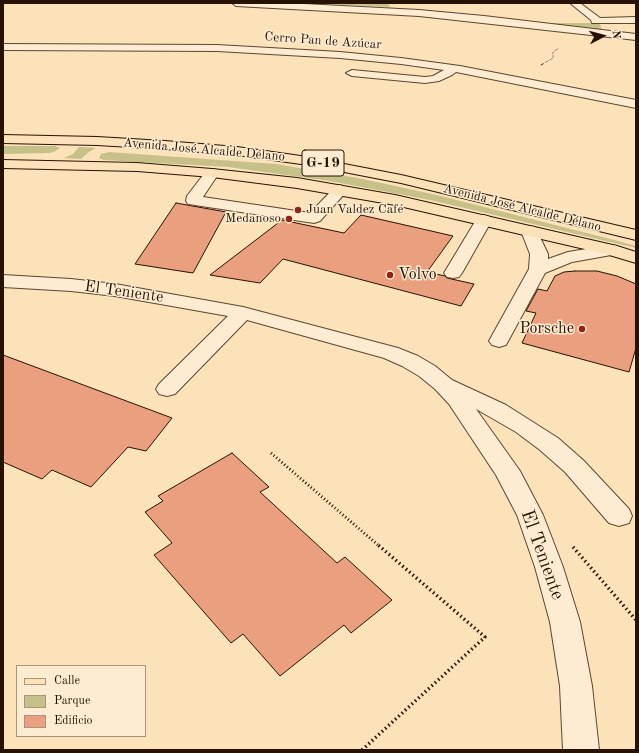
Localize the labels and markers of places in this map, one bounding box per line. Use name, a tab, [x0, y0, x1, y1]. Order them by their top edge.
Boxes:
place label: Juan Valdez Café	[306, 202, 403, 218]
marker: Juan Valdez Café	[293, 205, 303, 215]
place label: Medanoso	[225, 211, 281, 227]
marker: Medanoso	[284, 214, 294, 224]
place label: Volvo	[398, 265, 437, 285]
marker: Volvo	[385, 270, 395, 280]
place label: Porsche	[519, 319, 574, 339]
marker: Porsche	[577, 324, 587, 334]

